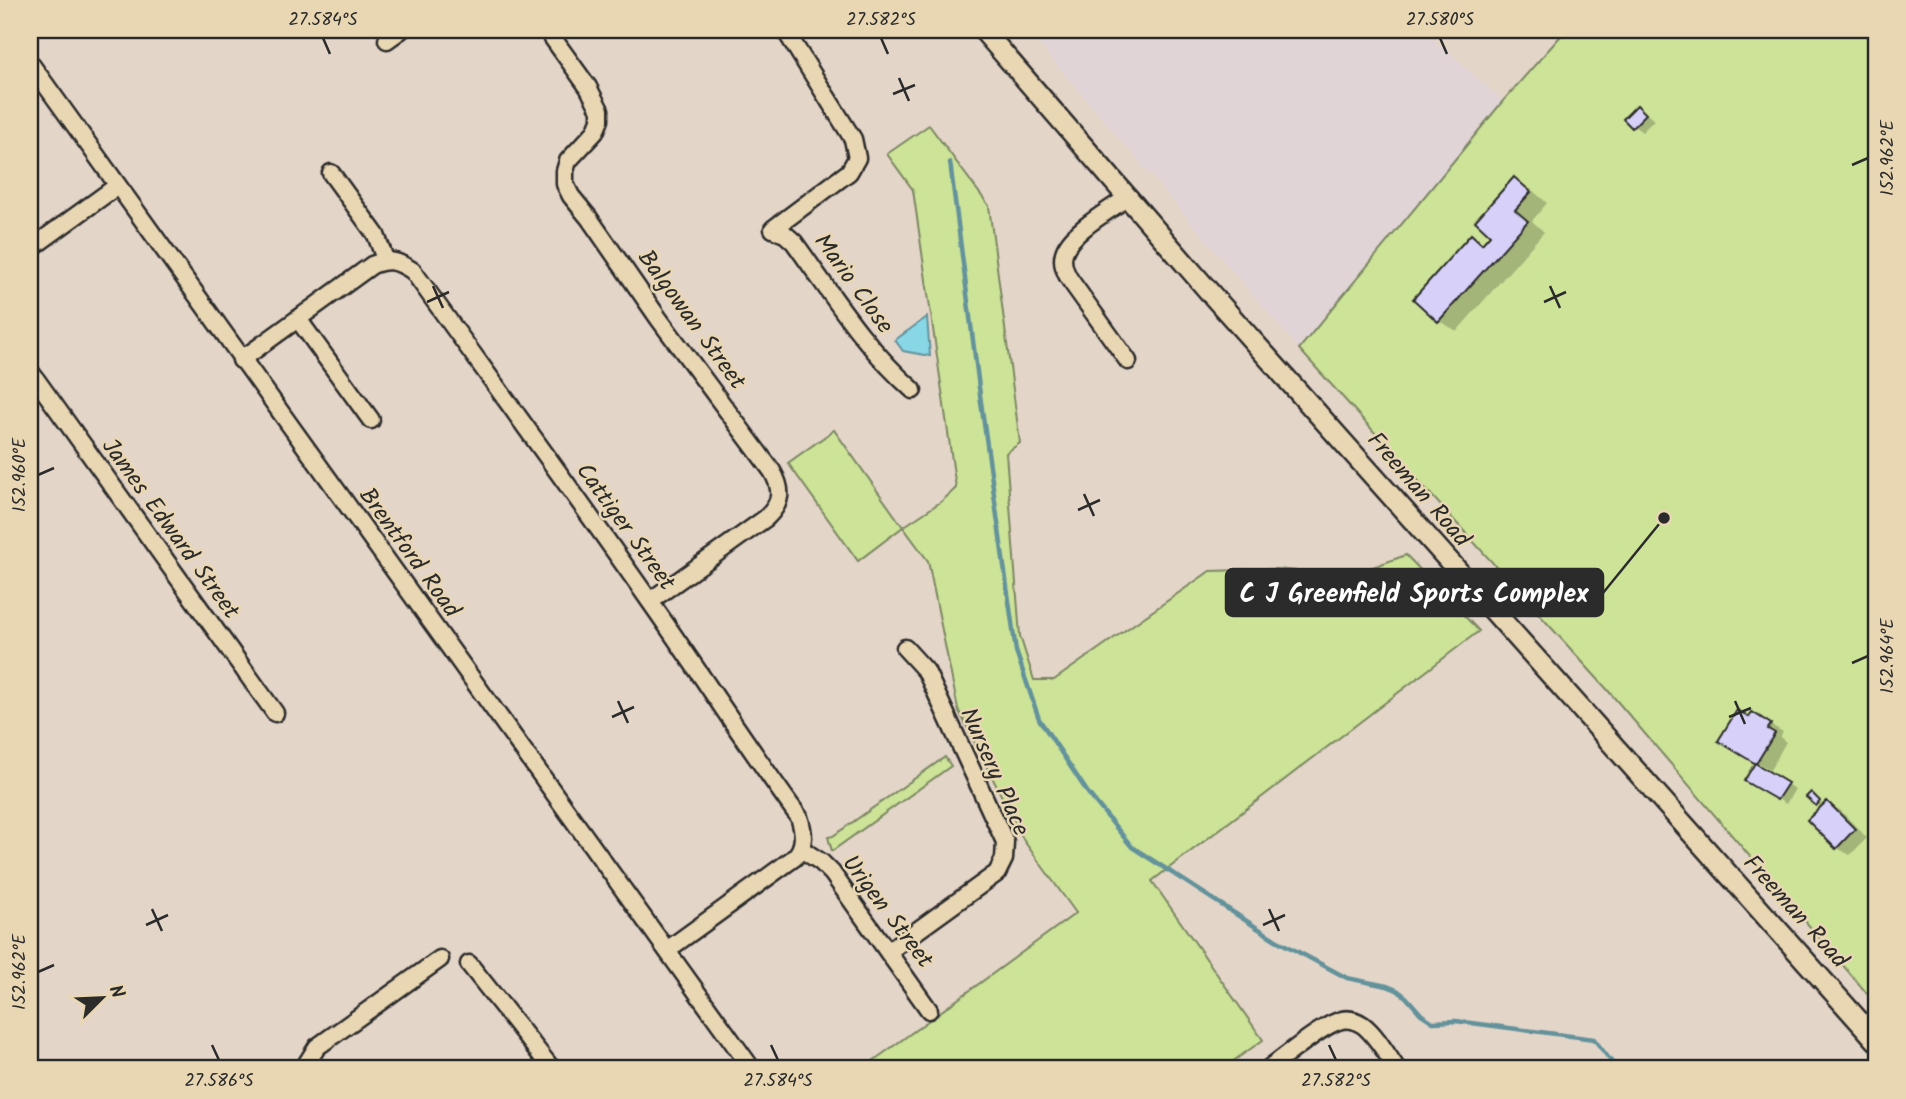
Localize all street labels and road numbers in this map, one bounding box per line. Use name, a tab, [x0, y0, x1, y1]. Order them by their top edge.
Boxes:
street label: Mario Close	[803, 225, 903, 343]
street label: Balgowan Street	[627, 242, 756, 399]
street label: Freeman Road	[1356, 423, 1480, 558]
street label: James Edward Street	[91, 430, 250, 628]
street label: Cattiger Street	[565, 455, 685, 600]
street label: Brentford Road	[348, 479, 471, 627]
street label: Nursery Place	[948, 701, 1040, 843]
street label: Freeman Road	[1733, 846, 1858, 979]
street label: Urigen Street	[831, 847, 943, 978]

